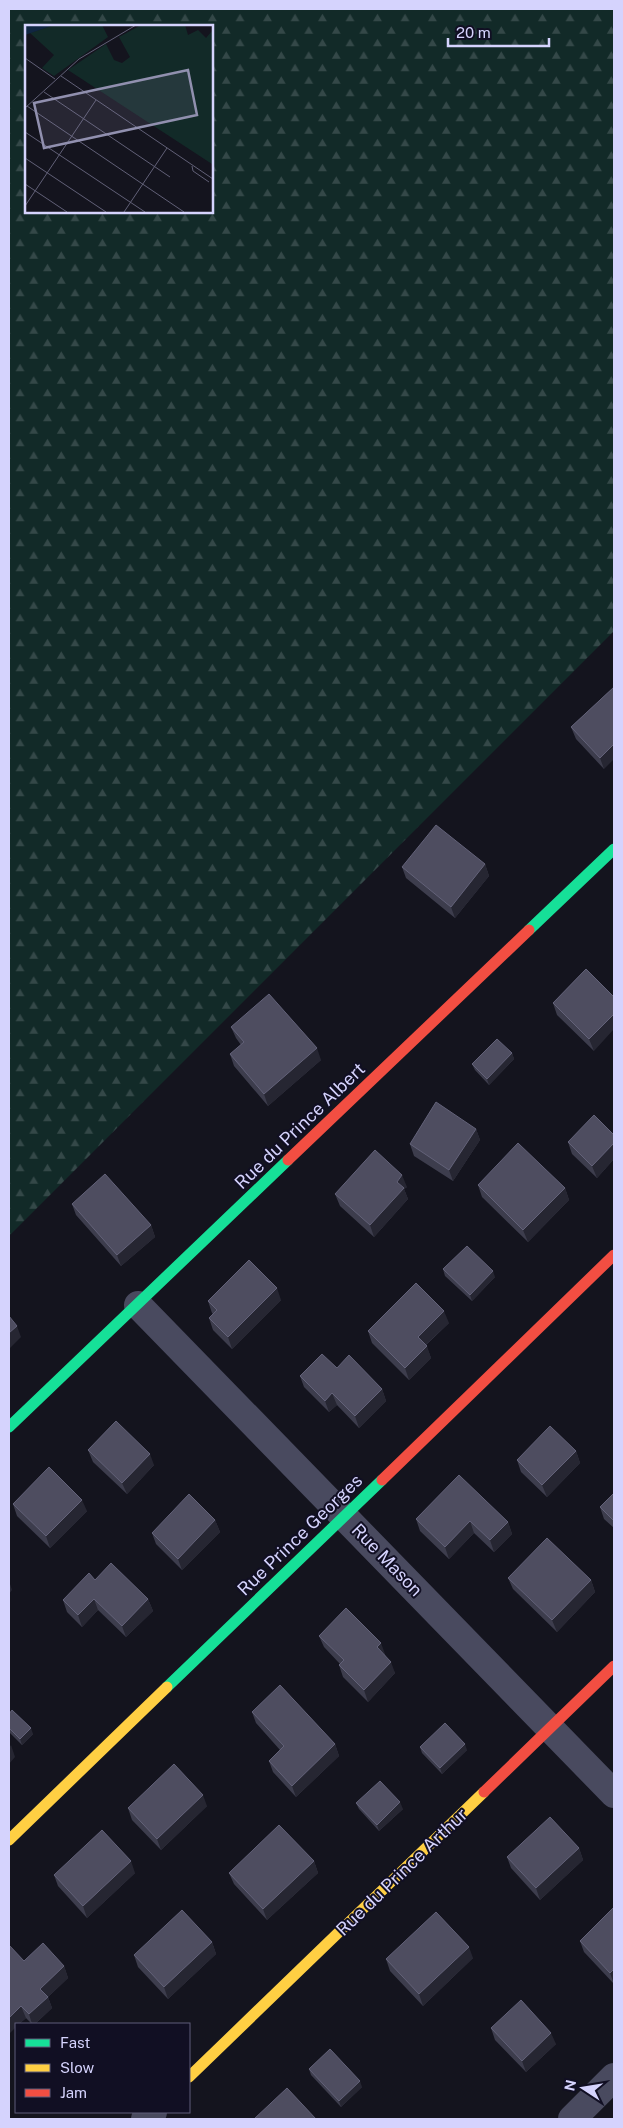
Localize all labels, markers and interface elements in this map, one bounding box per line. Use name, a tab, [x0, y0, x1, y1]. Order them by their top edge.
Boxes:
scale bar	[448, 15, 549, 47]
text: 20 m	[456, 24, 491, 41]
inset map	[25, 25, 212, 212]
street label: Rue du Prince Albert	[230, 1058, 369, 1193]
street label: Rue Prince Georges	[233, 1470, 366, 1600]
street label: Rue Mason	[348, 1519, 427, 1600]
street label: Rue du Prince Arthur	[332, 1804, 472, 1940]
legend	[15, 2023, 190, 2113]
text: Fast	[60, 2034, 90, 2051]
text: Slow	[60, 2059, 95, 2076]
north arrow	[558, 2063, 608, 2113]
text: N	[561, 2078, 579, 2092]
text: Jam	[60, 2084, 87, 2101]

